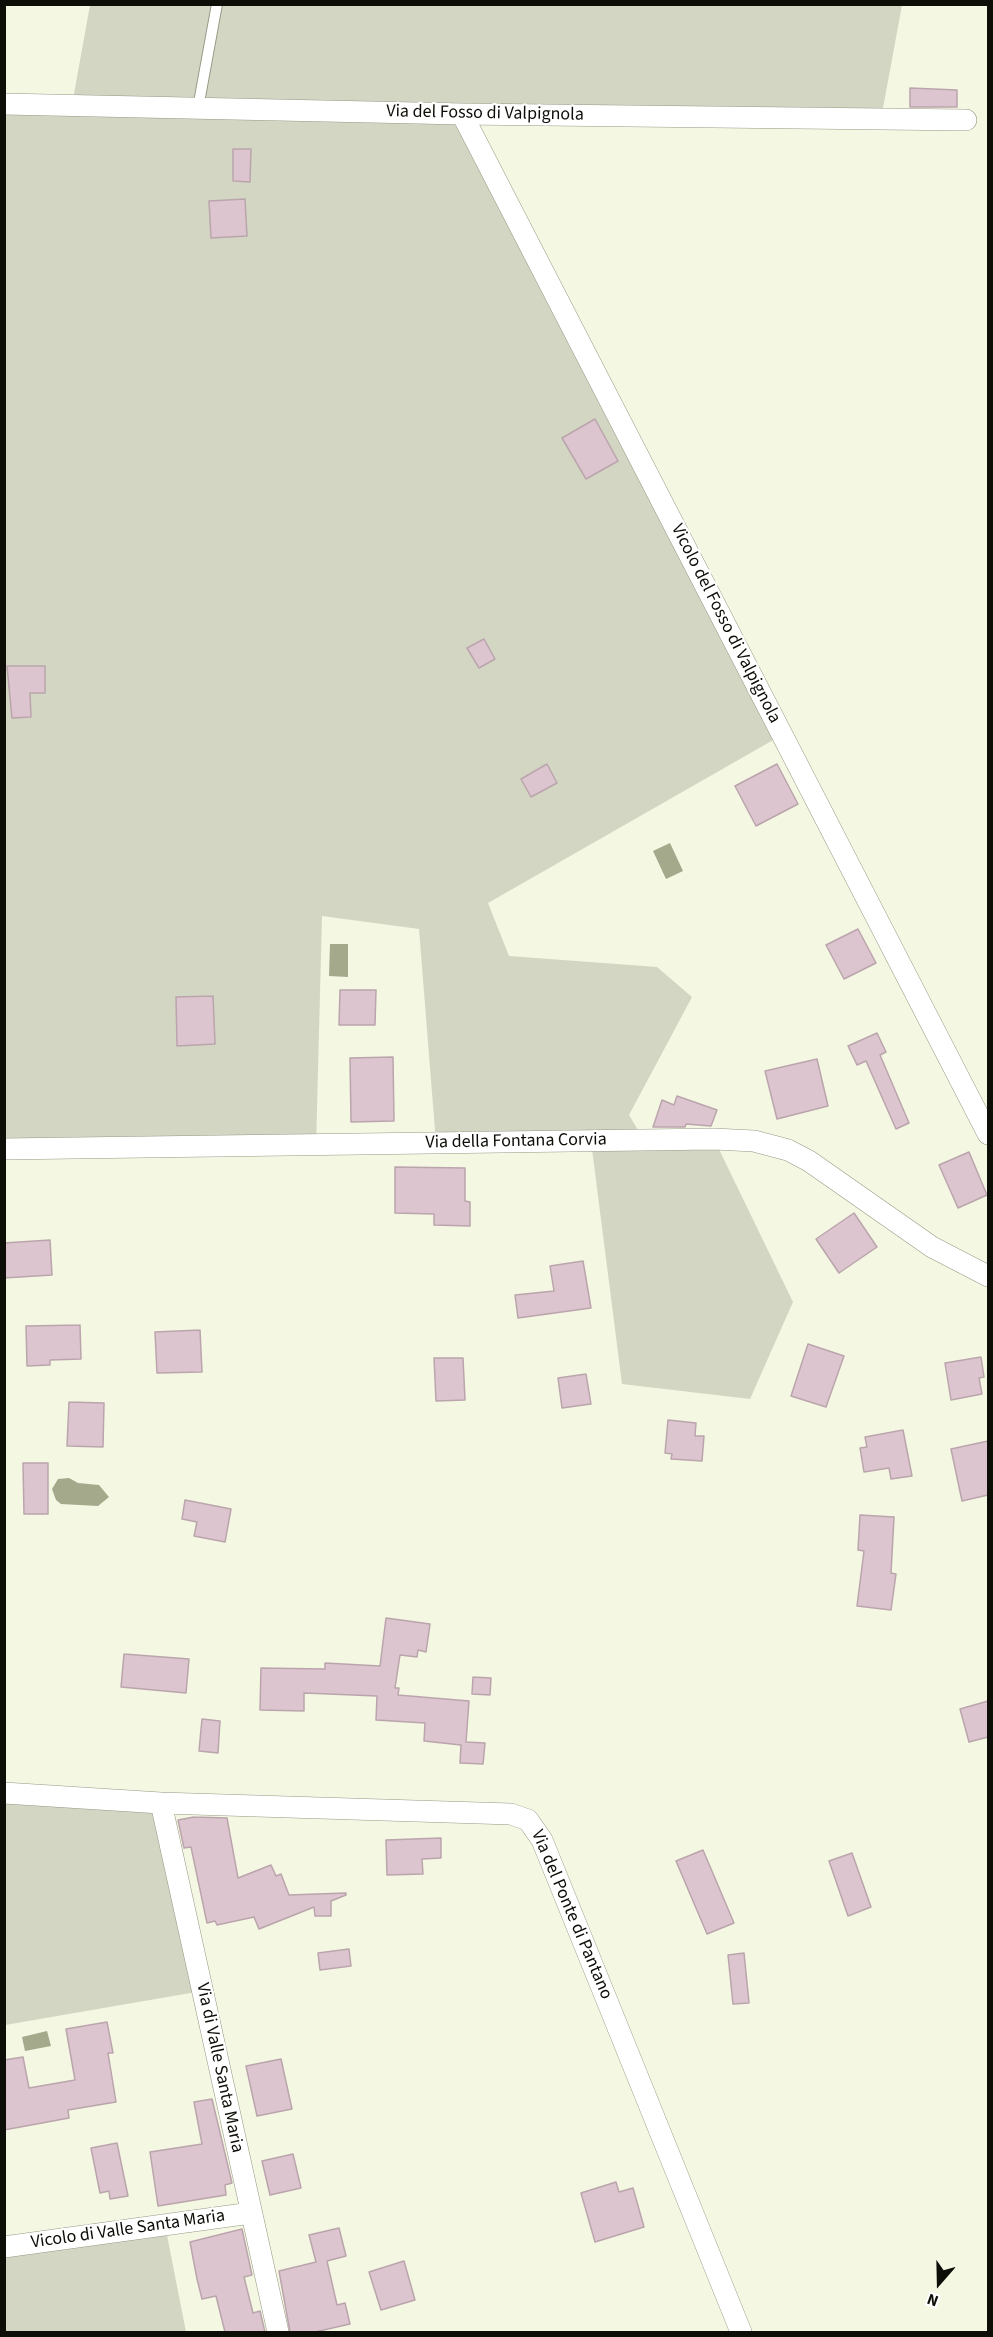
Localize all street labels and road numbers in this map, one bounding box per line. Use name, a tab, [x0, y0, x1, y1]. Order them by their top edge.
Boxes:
street label: Via del Fosso di Valpignola	[386, 101, 584, 127]
street label: Vicolo del Fosso di Valpignola	[665, 521, 785, 727]
street label: Via della Fontana Corvia	[425, 1130, 607, 1154]
street label: Via del Ponte di Pantano	[526, 1827, 616, 2003]
street label: Via di Valle Santa Maria	[190, 1981, 248, 2155]
street label: Vicolo di Valle Santa Maria	[30, 2206, 226, 2254]

